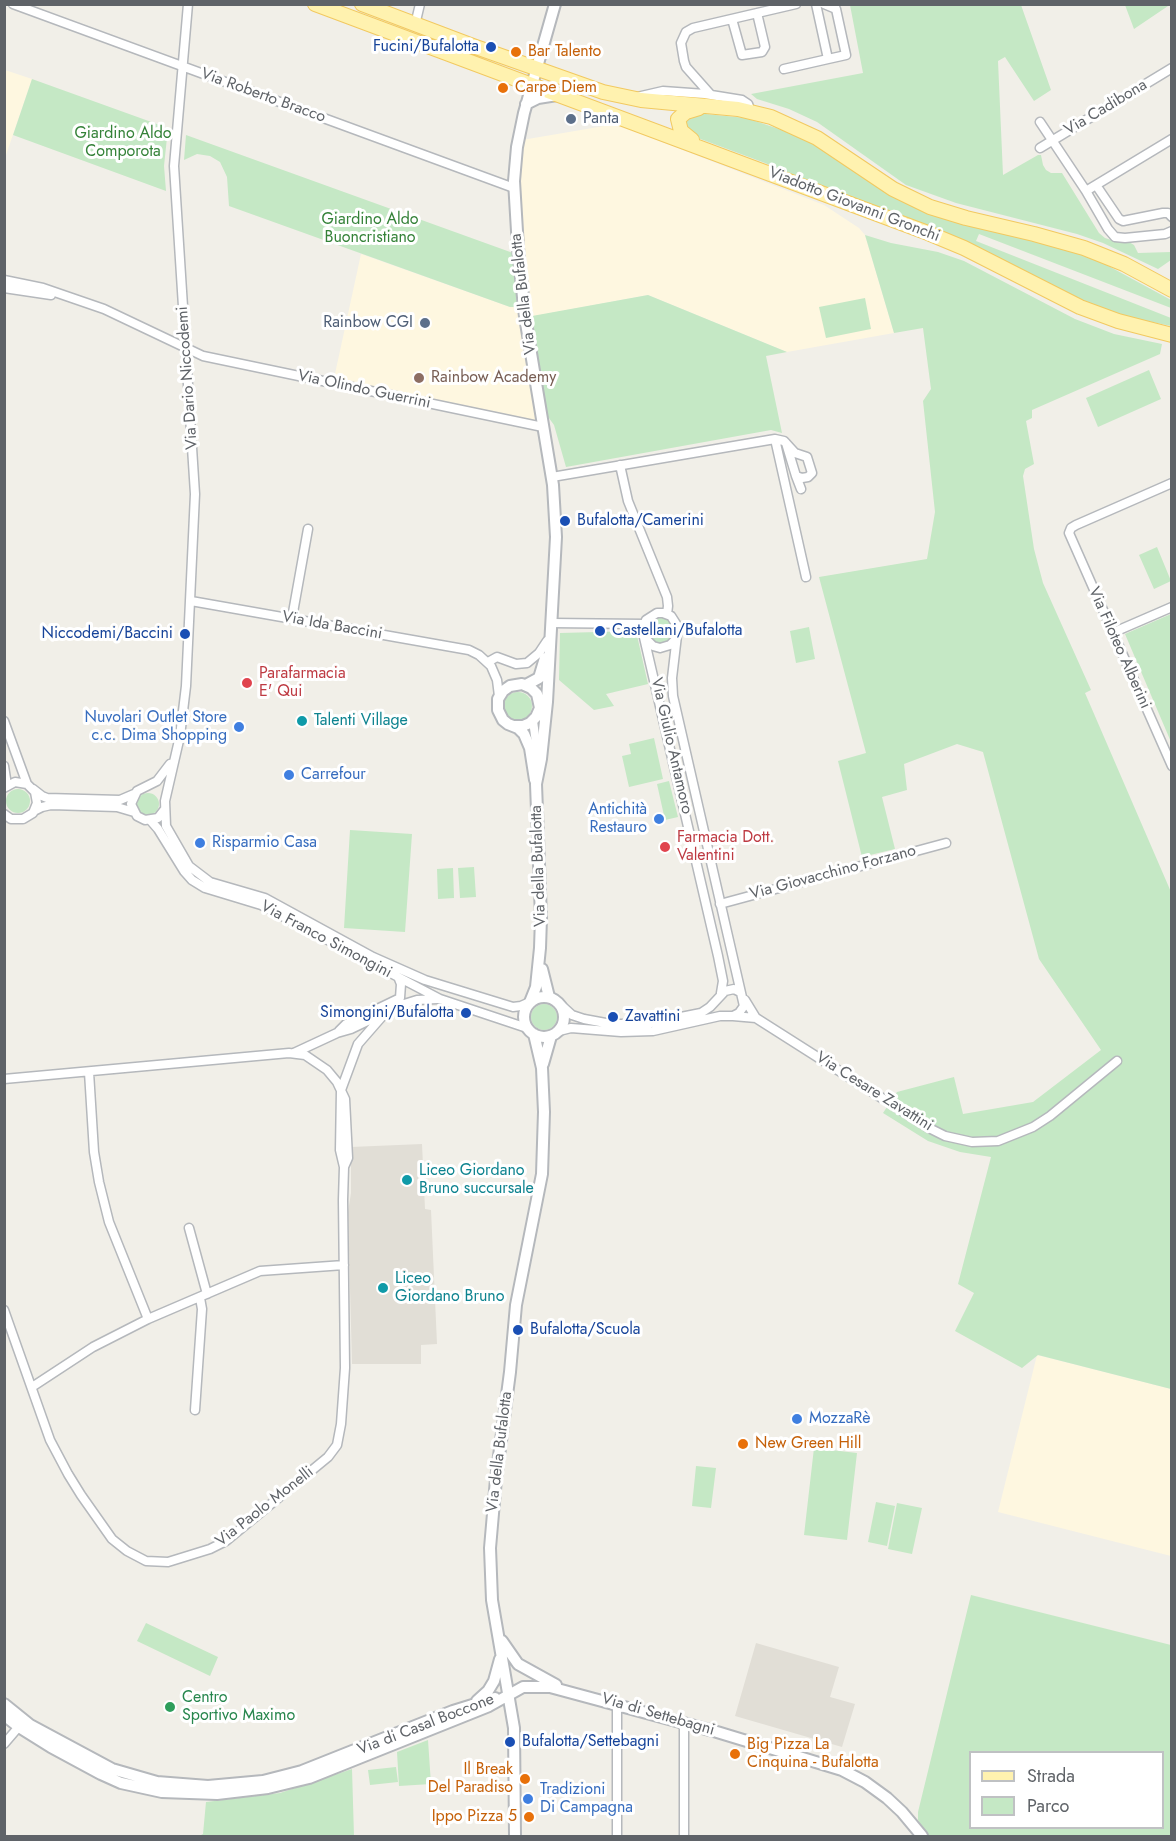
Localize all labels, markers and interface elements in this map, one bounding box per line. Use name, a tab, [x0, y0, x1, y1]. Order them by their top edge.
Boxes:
place label: Fucini/Bufalotta	[373, 37, 479, 57]
marker: Fucini/Bufalotta	[484, 40, 498, 54]
place label: Bar Talento	[528, 42, 601, 62]
marker: Bar Talento	[509, 45, 523, 59]
street label: Via Roberto Bracco	[198, 65, 328, 127]
street label: Via Cadibona	[1061, 76, 1151, 140]
place label: Carpe Diem	[515, 78, 597, 98]
marker: Carpe Diem	[496, 81, 510, 95]
place label: Panta	[583, 109, 619, 129]
marker: Panta	[564, 112, 578, 126]
park label: Giardino Aldo Comporota	[74, 124, 172, 162]
street label: Viadotto Giovanni Gronchi	[766, 163, 942, 247]
park label: Giardino Aldo Buoncristiano	[321, 210, 419, 248]
street label: Via della Bufalotta	[507, 232, 541, 356]
street label: Via Dario Niccodemi	[173, 306, 203, 450]
place label: Rainbow CGI	[323, 313, 413, 333]
marker: Rainbow CGI	[418, 316, 432, 330]
street label: Via Olindo Guerrini	[296, 367, 432, 413]
place label: Rainbow Academy	[431, 368, 556, 388]
marker: Rainbow Academy	[412, 371, 426, 385]
place label: Bufalotta/Camerini	[577, 511, 704, 531]
marker: Bufalotta/Camerini	[558, 514, 572, 528]
street label: Via Filoteo Alberini	[1084, 584, 1154, 712]
street label: Via Ida Baccini	[280, 608, 384, 644]
place label: Castellani/Bufalotta	[612, 621, 742, 641]
place label: Niccodemi/Baccini	[42, 624, 173, 644]
marker: Castellani/Bufalotta	[593, 624, 607, 638]
marker: Niccodemi/Baccini	[178, 627, 192, 641]
place label: Parafarmacia E' Qui	[259, 664, 346, 702]
marker: Parafarmacia E' Qui	[240, 676, 254, 690]
street label: Via Giulio Antamoro	[646, 676, 696, 816]
place label: Nuvolari Outlet Store c.c. Dima Shopping	[85, 708, 227, 746]
place label: Talenti Village	[314, 711, 408, 731]
marker: Talenti Village	[295, 714, 309, 728]
marker: Nuvolari Outlet Store c.c. Dima Shopping	[232, 720, 246, 734]
place label: Carrefour	[301, 765, 366, 785]
marker: Carrefour	[282, 768, 296, 782]
place label: Antichità Restauro	[588, 800, 647, 838]
street label: Via della Bufalotta	[527, 805, 551, 927]
marker: Antichità Restauro	[652, 812, 666, 826]
place label: Farmacia Dott. Valentini	[677, 828, 774, 866]
place label: Risparmio Casa	[212, 833, 317, 853]
marker: Risparmio Casa	[193, 836, 207, 850]
marker: Farmacia Dott. Valentini	[658, 840, 672, 854]
street label: Via Giovacchino Forzano	[748, 842, 918, 904]
street label: Via Franco Simongini	[257, 897, 395, 983]
place label: Simongini/Bufalotta	[320, 1003, 454, 1023]
marker: Simongini/Bufalotta	[459, 1006, 473, 1020]
place label: Zavattini	[625, 1007, 680, 1027]
marker: Zavattini	[606, 1010, 620, 1024]
street label: Via Cesare Zavattini	[812, 1048, 936, 1136]
place label: Liceo Giordano Bruno succursale	[419, 1161, 534, 1199]
marker: Liceo Giordano Bruno succursale	[400, 1173, 414, 1187]
place label: Liceo Giordano Bruno	[395, 1269, 504, 1307]
marker: Liceo Giordano Bruno	[376, 1281, 390, 1295]
place label: Bufalotta/Scuola	[530, 1320, 641, 1340]
marker: Bufalotta/Scuola	[511, 1323, 525, 1337]
street label: Via della Bufalotta	[483, 1390, 517, 1514]
place label: MozzaRè	[809, 1409, 871, 1429]
marker: MozzaRè	[790, 1412, 804, 1426]
place label: New Green Hill	[755, 1434, 861, 1454]
marker: New Green Hill	[736, 1437, 750, 1451]
street label: Via Paolo Monelli	[212, 1463, 318, 1551]
place label: Centro Sportivo Maximo	[182, 1688, 295, 1726]
street label: Via di Casal Boccone	[355, 1690, 497, 1760]
street label: Via di Settebagni	[599, 1690, 717, 1740]
marker: Centro Sportivo Maximo	[163, 1700, 177, 1714]
place label: Bufalotta/Settebagni	[522, 1732, 659, 1752]
marker: Bufalotta/Settebagni	[503, 1735, 517, 1749]
place label: Big Pizza La Cinquina - Bufalotta	[747, 1735, 879, 1773]
marker: Big Pizza La Cinquina - Bufalotta	[728, 1747, 742, 1761]
legend	[969, 1751, 1164, 1829]
place label: Il Break Del Paradiso	[428, 1760, 513, 1798]
text: Strada	[1027, 1763, 1075, 1789]
marker: Il Break Del Paradiso	[518, 1772, 532, 1786]
place label: Tradizioni Di Campagna	[540, 1780, 633, 1818]
marker: Tradizioni Di Campagna	[521, 1792, 535, 1806]
text: Parco	[1027, 1793, 1069, 1819]
place label: Ippo Pizza 5	[432, 1807, 517, 1827]
marker: Ippo Pizza 5	[522, 1810, 536, 1824]

